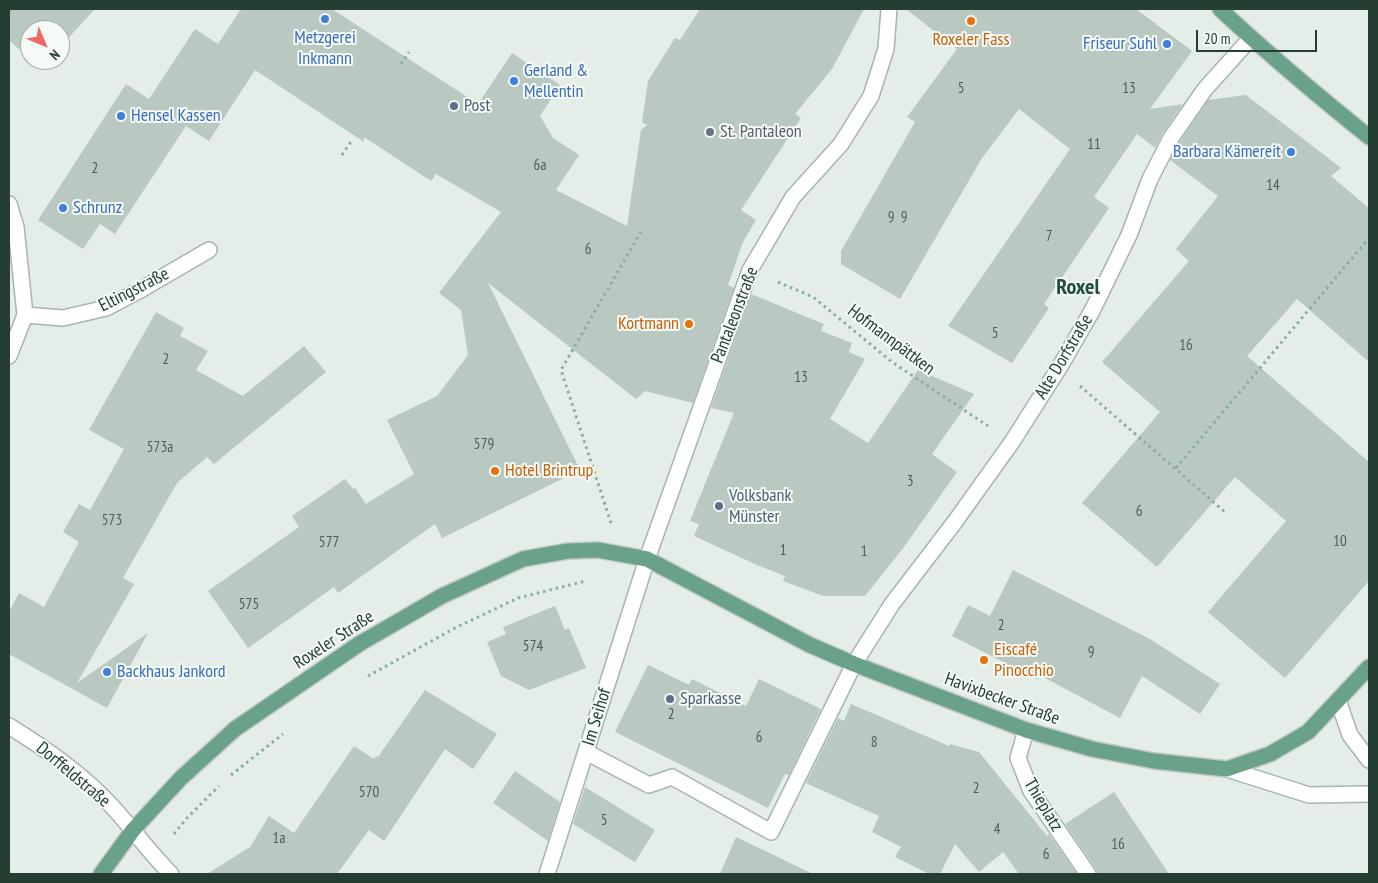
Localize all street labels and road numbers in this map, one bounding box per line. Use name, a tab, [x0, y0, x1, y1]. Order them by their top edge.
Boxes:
street label: Eltingstraße	[95, 263, 173, 317]
street label: Pantaleonstraße	[707, 264, 763, 366]
street label: Hofmannpättken	[843, 300, 939, 380]
street label: Alte Dorfstraße	[1030, 311, 1098, 403]
street label: Roxeler Straße	[290, 606, 378, 674]
street label: Havixbecker Straße	[942, 668, 1062, 730]
street label: Im Seihof	[578, 686, 616, 748]
street label: Dorffeldstraße	[32, 738, 114, 812]
street label: Thieplatz	[1019, 775, 1067, 835]

